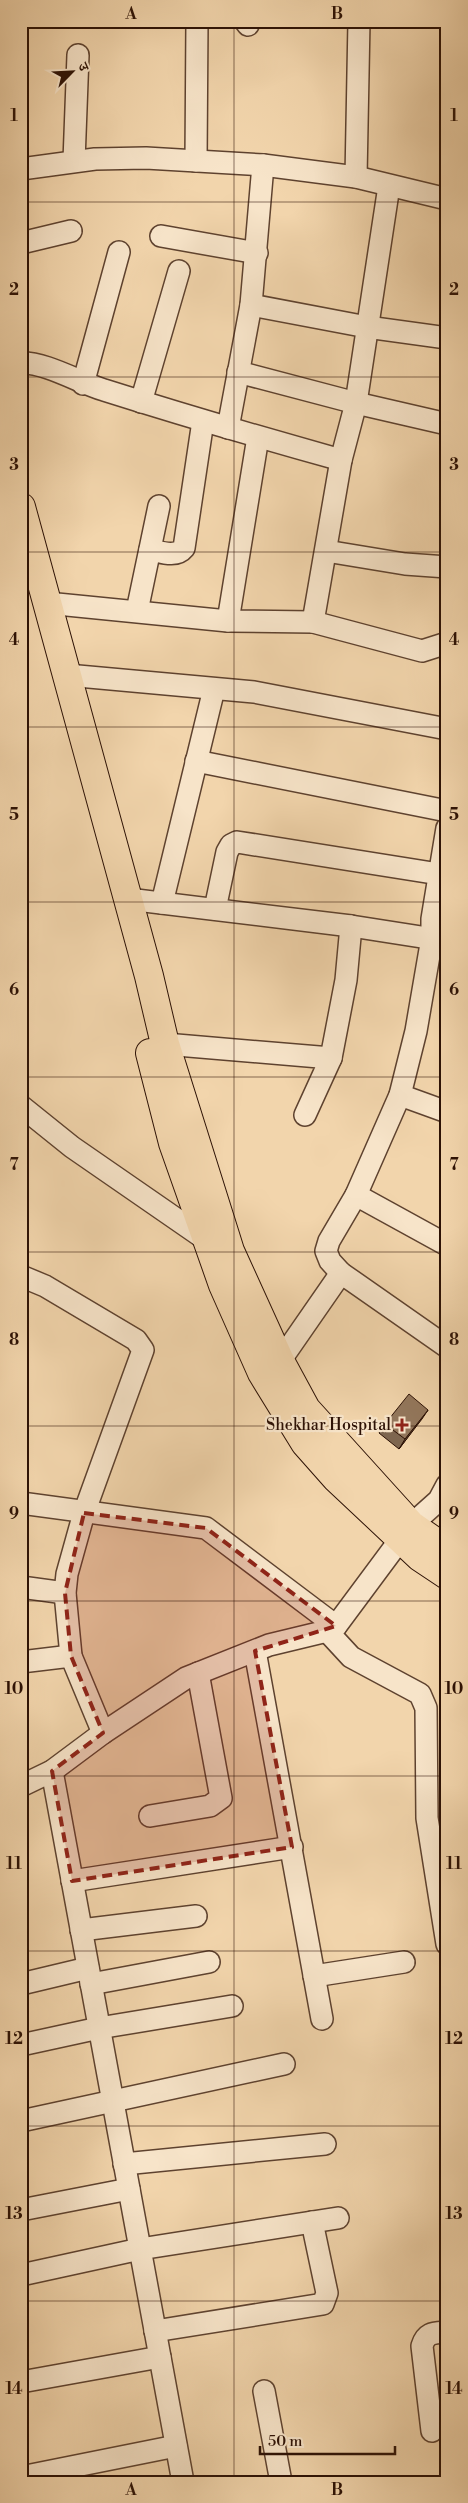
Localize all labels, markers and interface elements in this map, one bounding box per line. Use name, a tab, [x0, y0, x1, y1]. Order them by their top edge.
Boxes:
text: A	[124, 4, 137, 24]
text: B	[331, 4, 343, 24]
north arrow	[48, 48, 98, 98]
text: उ	[73, 59, 93, 75]
text: 1	[10, 106, 18, 126]
text: 1	[450, 106, 458, 126]
text: 2	[9, 280, 19, 300]
text: 2	[449, 280, 459, 300]
text: 3	[9, 455, 19, 475]
text: 3	[449, 455, 459, 475]
text: 4	[9, 630, 20, 650]
text: 4	[449, 630, 460, 650]
text: 5	[9, 805, 19, 825]
text: 5	[449, 805, 459, 825]
text: 6	[9, 980, 19, 1000]
text: 6	[449, 980, 459, 1000]
text: 7	[9, 1155, 19, 1175]
text: 7	[449, 1155, 459, 1175]
text: 8	[9, 1330, 19, 1350]
text: 8	[449, 1330, 459, 1350]
place label: Shekhar Hospital	[266, 1415, 391, 1435]
marker: Shekhar Hospital	[395, 1418, 409, 1432]
text: 9	[9, 1504, 19, 1524]
text: 9	[449, 1504, 459, 1524]
text: 10	[5, 1679, 23, 1699]
text: 10	[445, 1679, 463, 1699]
text: 11	[6, 1854, 22, 1874]
text: 11	[446, 1854, 462, 1874]
text: 12	[5, 2029, 23, 2049]
text: 12	[445, 2029, 463, 2049]
text: 13	[5, 2204, 23, 2224]
text: 13	[445, 2204, 463, 2224]
text: 14	[5, 2379, 23, 2399]
text: 14	[445, 2379, 463, 2399]
scale bar	[260, 2423, 396, 2455]
text: 50 m	[268, 2432, 302, 2451]
text: A	[124, 2480, 137, 2500]
text: B	[331, 2480, 343, 2500]

